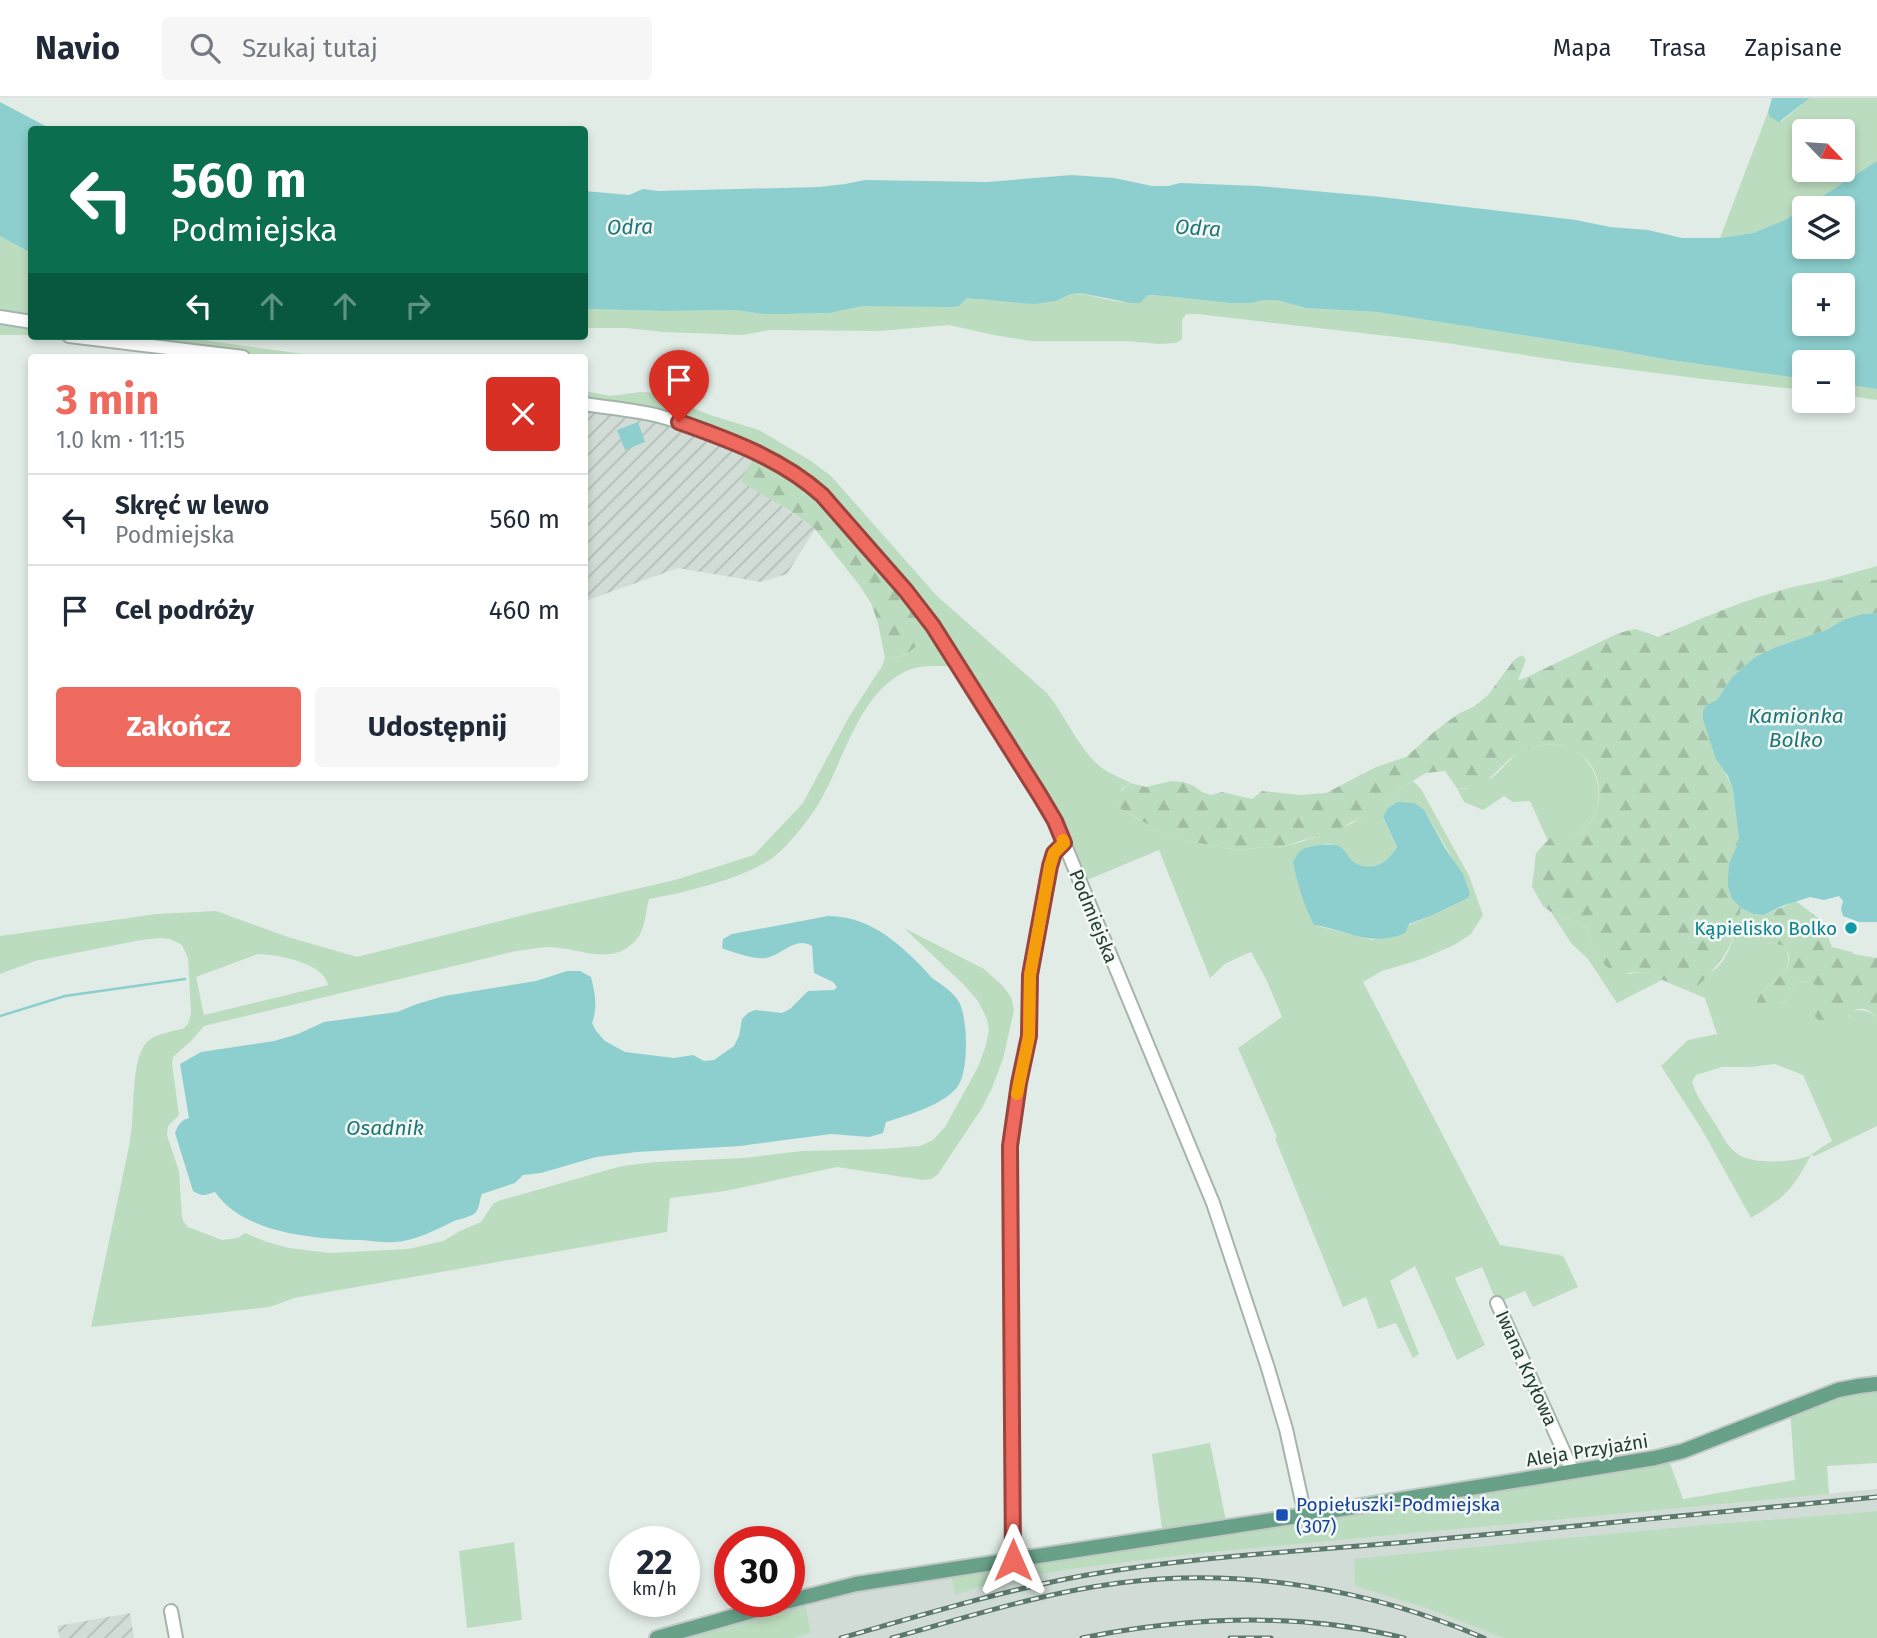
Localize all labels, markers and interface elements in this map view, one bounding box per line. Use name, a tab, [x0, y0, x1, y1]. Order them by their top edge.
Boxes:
search box	[162, 17, 652, 80]
text: Navio	[35, 28, 120, 68]
icon: search	[186, 29, 224, 67]
text: Szukaj tutaj	[242, 33, 378, 64]
text: Mapa	[1553, 34, 1612, 62]
text: Trasa	[1650, 34, 1707, 62]
text: Zapisane	[1745, 34, 1842, 62]
north arrow	[1792, 119, 1855, 182]
map controls	[1792, 119, 1855, 413]
text: 560 m	[171, 151, 307, 210]
icon: left	[56, 154, 147, 245]
button: layers	[1792, 196, 1855, 259]
text: Podmiejska	[171, 211, 338, 249]
water label: Odra	[1174, 213, 1222, 243]
water label: Odra	[607, 214, 653, 240]
button: +	[1792, 273, 1855, 336]
icon: left	[180, 287, 218, 325]
icon: ahead	[253, 287, 291, 325]
icon: ahead	[326, 287, 364, 325]
icon: right	[399, 287, 437, 325]
pin	[649, 350, 709, 422]
button: −	[1792, 350, 1855, 413]
icon: arrive	[660, 361, 698, 399]
text: 3 min	[56, 375, 159, 425]
button: close	[486, 377, 560, 451]
text: 1.0 km · 11:15	[56, 426, 185, 454]
text: Skręć w lewo	[115, 490, 269, 521]
icon: left	[56, 501, 94, 539]
text: 560 m	[489, 504, 560, 535]
text: Podmiejska	[115, 521, 235, 549]
icon: arrive	[56, 592, 94, 630]
text: Cel podróży	[115, 595, 254, 626]
text: 460 m	[489, 595, 560, 626]
button: Zakończ	[56, 687, 301, 767]
button: Udostępnij	[315, 687, 560, 767]
water label: Kamionka Bolko	[1748, 703, 1844, 753]
street label: Podmiejska	[1064, 866, 1123, 966]
place label: Kąpielisko Bolko	[1694, 917, 1837, 940]
marker: Kąpielisko Bolko	[1843, 920, 1859, 936]
water label: Osadnik	[346, 1115, 424, 1141]
street label: Iwana Kryłowa	[1491, 1307, 1562, 1430]
street label: Aleja Przyjaźni	[1524, 1429, 1650, 1471]
place label: Popiełuszki-Podmiejska (307)	[1296, 1493, 1500, 1538]
marker: Popiełuszki-Podmiejska (307)	[1274, 1507, 1290, 1523]
position arrow	[976, 1523, 1050, 1597]
speed limit sign: 30	[714, 1526, 805, 1617]
text: 22	[636, 1541, 673, 1583]
text: km/h	[632, 1578, 677, 1600]

